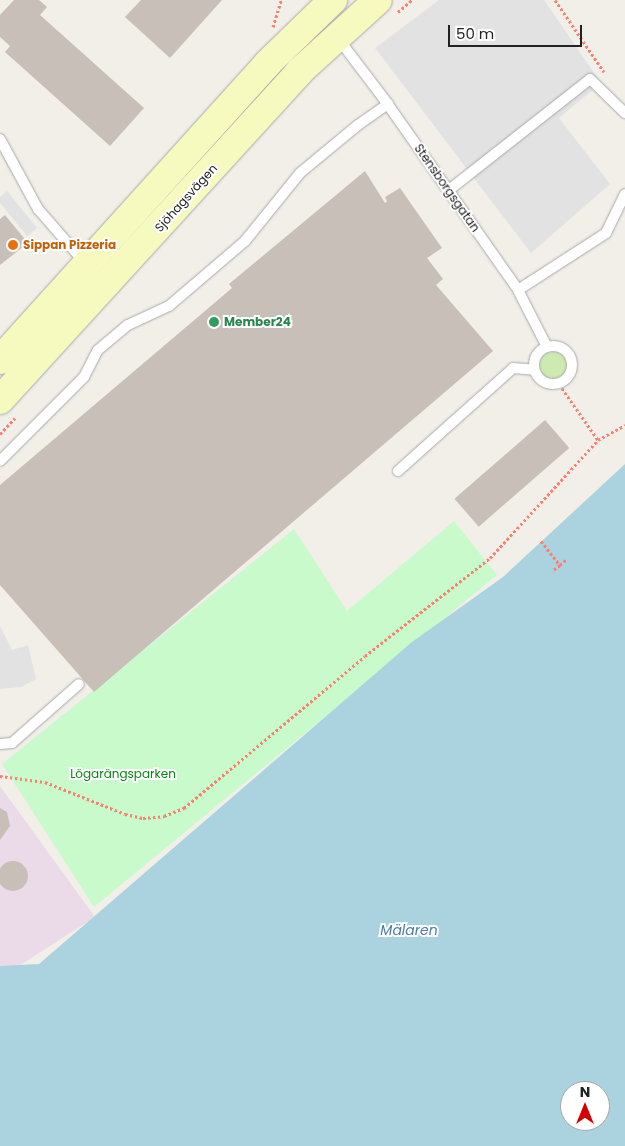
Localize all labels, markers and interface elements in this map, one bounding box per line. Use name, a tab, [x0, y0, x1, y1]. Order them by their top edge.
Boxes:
scale bar	[450, 15, 584, 47]
text: 50 m	[456, 23, 494, 44]
street label: Stensborgsgatan	[411, 141, 483, 235]
street label: Sjöhagsvägen	[152, 161, 220, 235]
place label: Sippan Pizzeria	[23, 238, 116, 252]
marker: Sippan Pizzeria	[7, 239, 19, 251]
place label: Member24	[224, 315, 291, 329]
marker: Member24	[208, 316, 220, 328]
park label: Lögarängsparken	[70, 767, 176, 781]
water label: Mälaren	[380, 922, 438, 938]
north arrow	[560, 1081, 610, 1131]
text: N	[580, 1082, 590, 1102]

